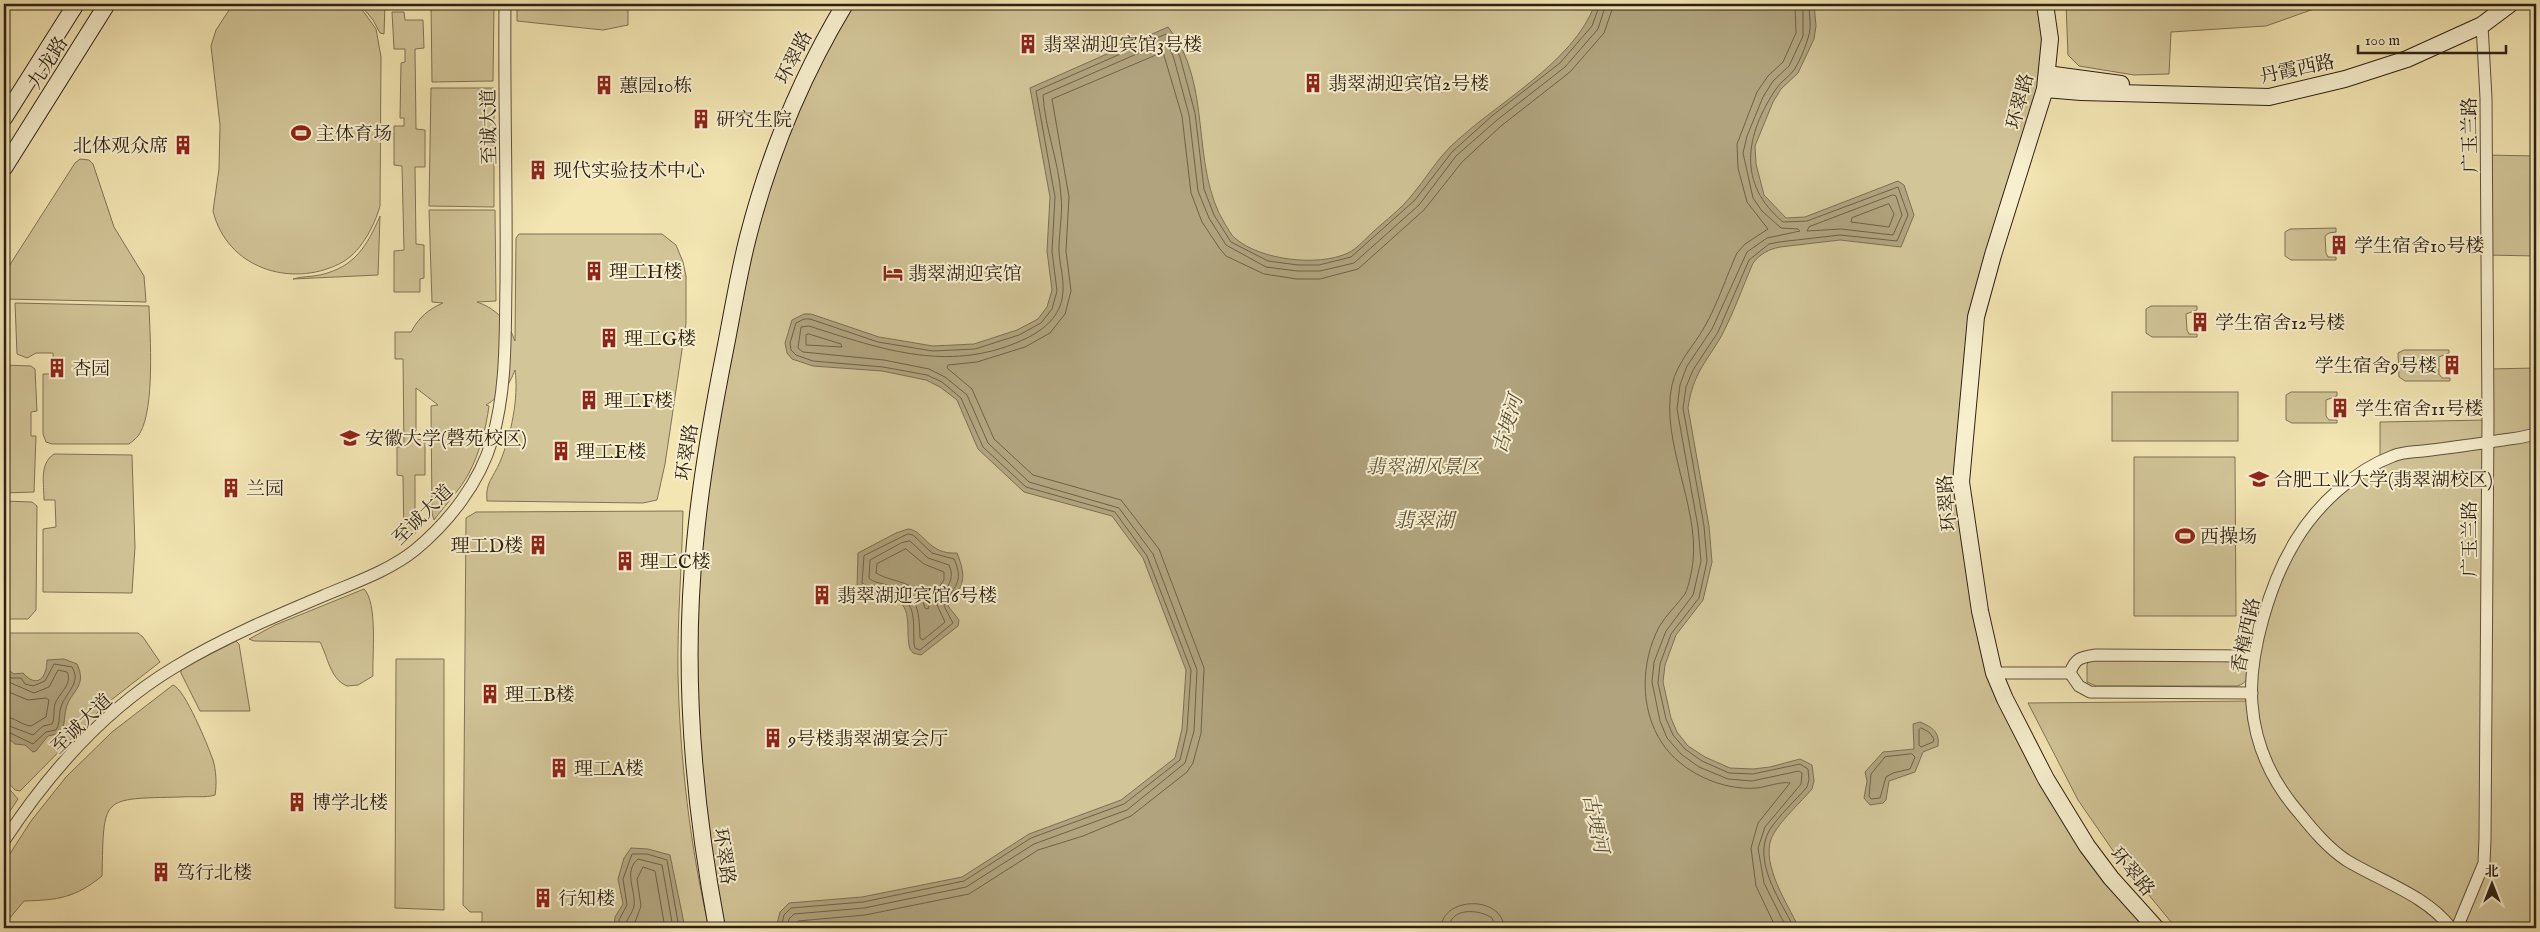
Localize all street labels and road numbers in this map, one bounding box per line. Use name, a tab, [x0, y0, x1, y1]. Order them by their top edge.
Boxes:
street label: 环翠路	[771, 27, 818, 89]
street label: 九龙路	[23, 33, 74, 94]
street label: 丹霞西路	[2258, 50, 2337, 90]
street label: 环翠路	[2002, 71, 2040, 132]
street label: 至诚大道	[477, 89, 503, 165]
street label: 广玉兰路	[2458, 97, 2484, 173]
street label: 环翠路	[672, 422, 704, 482]
street label: 环翠路	[1934, 473, 1962, 532]
street label: 至诚大道	[388, 480, 459, 551]
street label: 广玉兰路	[2459, 501, 2483, 577]
street label: 香樟西路	[2227, 596, 2267, 675]
street label: 至诚大道	[47, 689, 118, 759]
street label: 环翠路	[707, 826, 739, 886]
street label: 环翠路	[2104, 843, 2159, 902]

